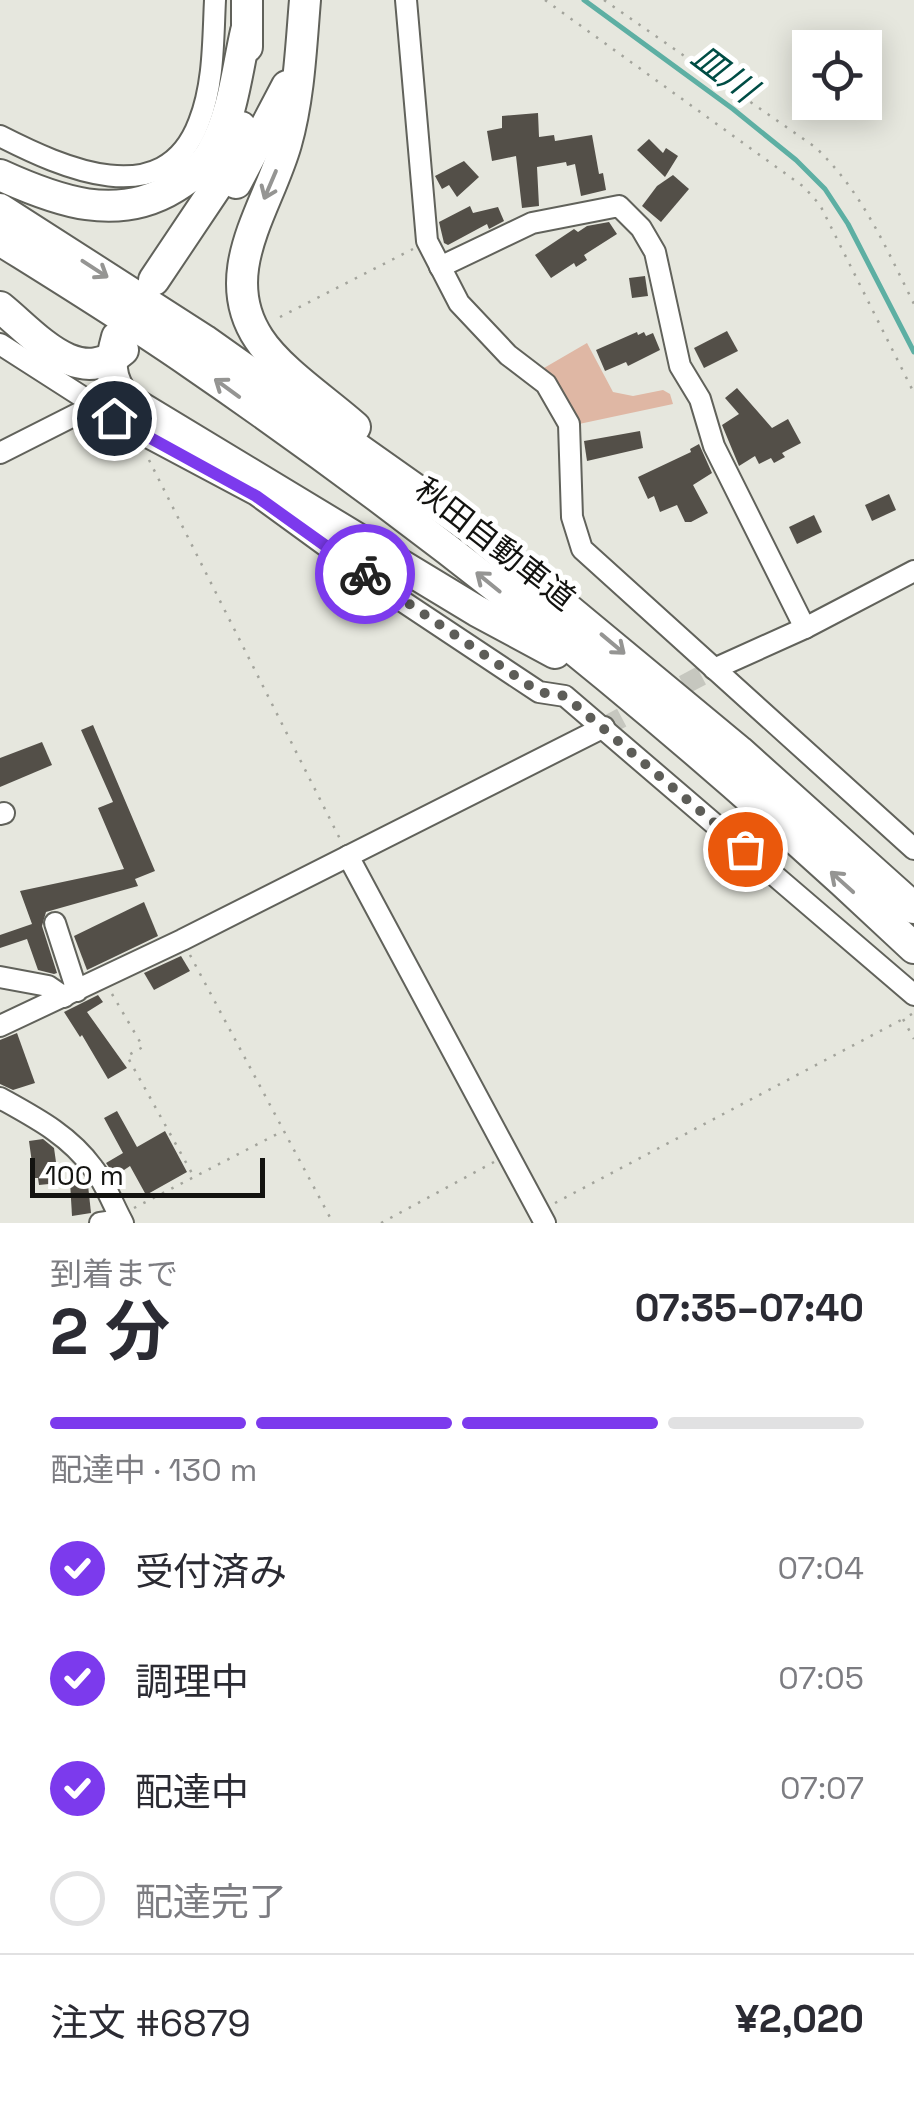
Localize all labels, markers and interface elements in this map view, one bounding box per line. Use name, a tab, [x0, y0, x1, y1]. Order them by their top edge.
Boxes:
map controls	[792, 30, 882, 120]
button: locate	[792, 30, 882, 120]
water label: 皿川	[683, 34, 768, 114]
one-way arrow	[260, 169, 278, 199]
one-way arrow	[80, 259, 108, 280]
pin	[72, 376, 157, 461]
one-way arrow	[213, 378, 241, 399]
icon: home	[87, 391, 142, 446]
street label: 秋田自動車道	[407, 469, 583, 619]
courier	[315, 524, 415, 624]
icon: bike	[338, 547, 393, 602]
one-way arrow	[475, 571, 501, 593]
one-way arrow	[599, 633, 625, 655]
pin	[703, 807, 788, 892]
icon: bag	[718, 822, 773, 877]
one-way arrow	[830, 871, 855, 894]
scale bar	[30, 1153, 265, 1198]
text: 100 m	[45, 1157, 124, 1193]
text: 到着まで	[50, 1254, 178, 1294]
text: 07:35–07:40	[635, 1284, 864, 1332]
text: 2 分	[50, 1290, 170, 1373]
text: 配達中 · 130 m	[50, 1450, 257, 1490]
icon: check	[50, 1541, 105, 1596]
text: 受付済み	[135, 1548, 287, 1596]
text: 07:04	[777, 1548, 864, 1588]
icon: check	[50, 1651, 105, 1706]
text: 調理中	[135, 1658, 249, 1706]
text: 07:05	[778, 1658, 864, 1698]
icon: check	[50, 1761, 105, 1816]
text: 配達中	[135, 1768, 249, 1816]
text: 07:07	[780, 1768, 864, 1808]
text: 配達完了	[135, 1878, 287, 1926]
text: ¥2,020	[735, 1995, 864, 2043]
text: 注文 #6879	[50, 1999, 251, 2047]

